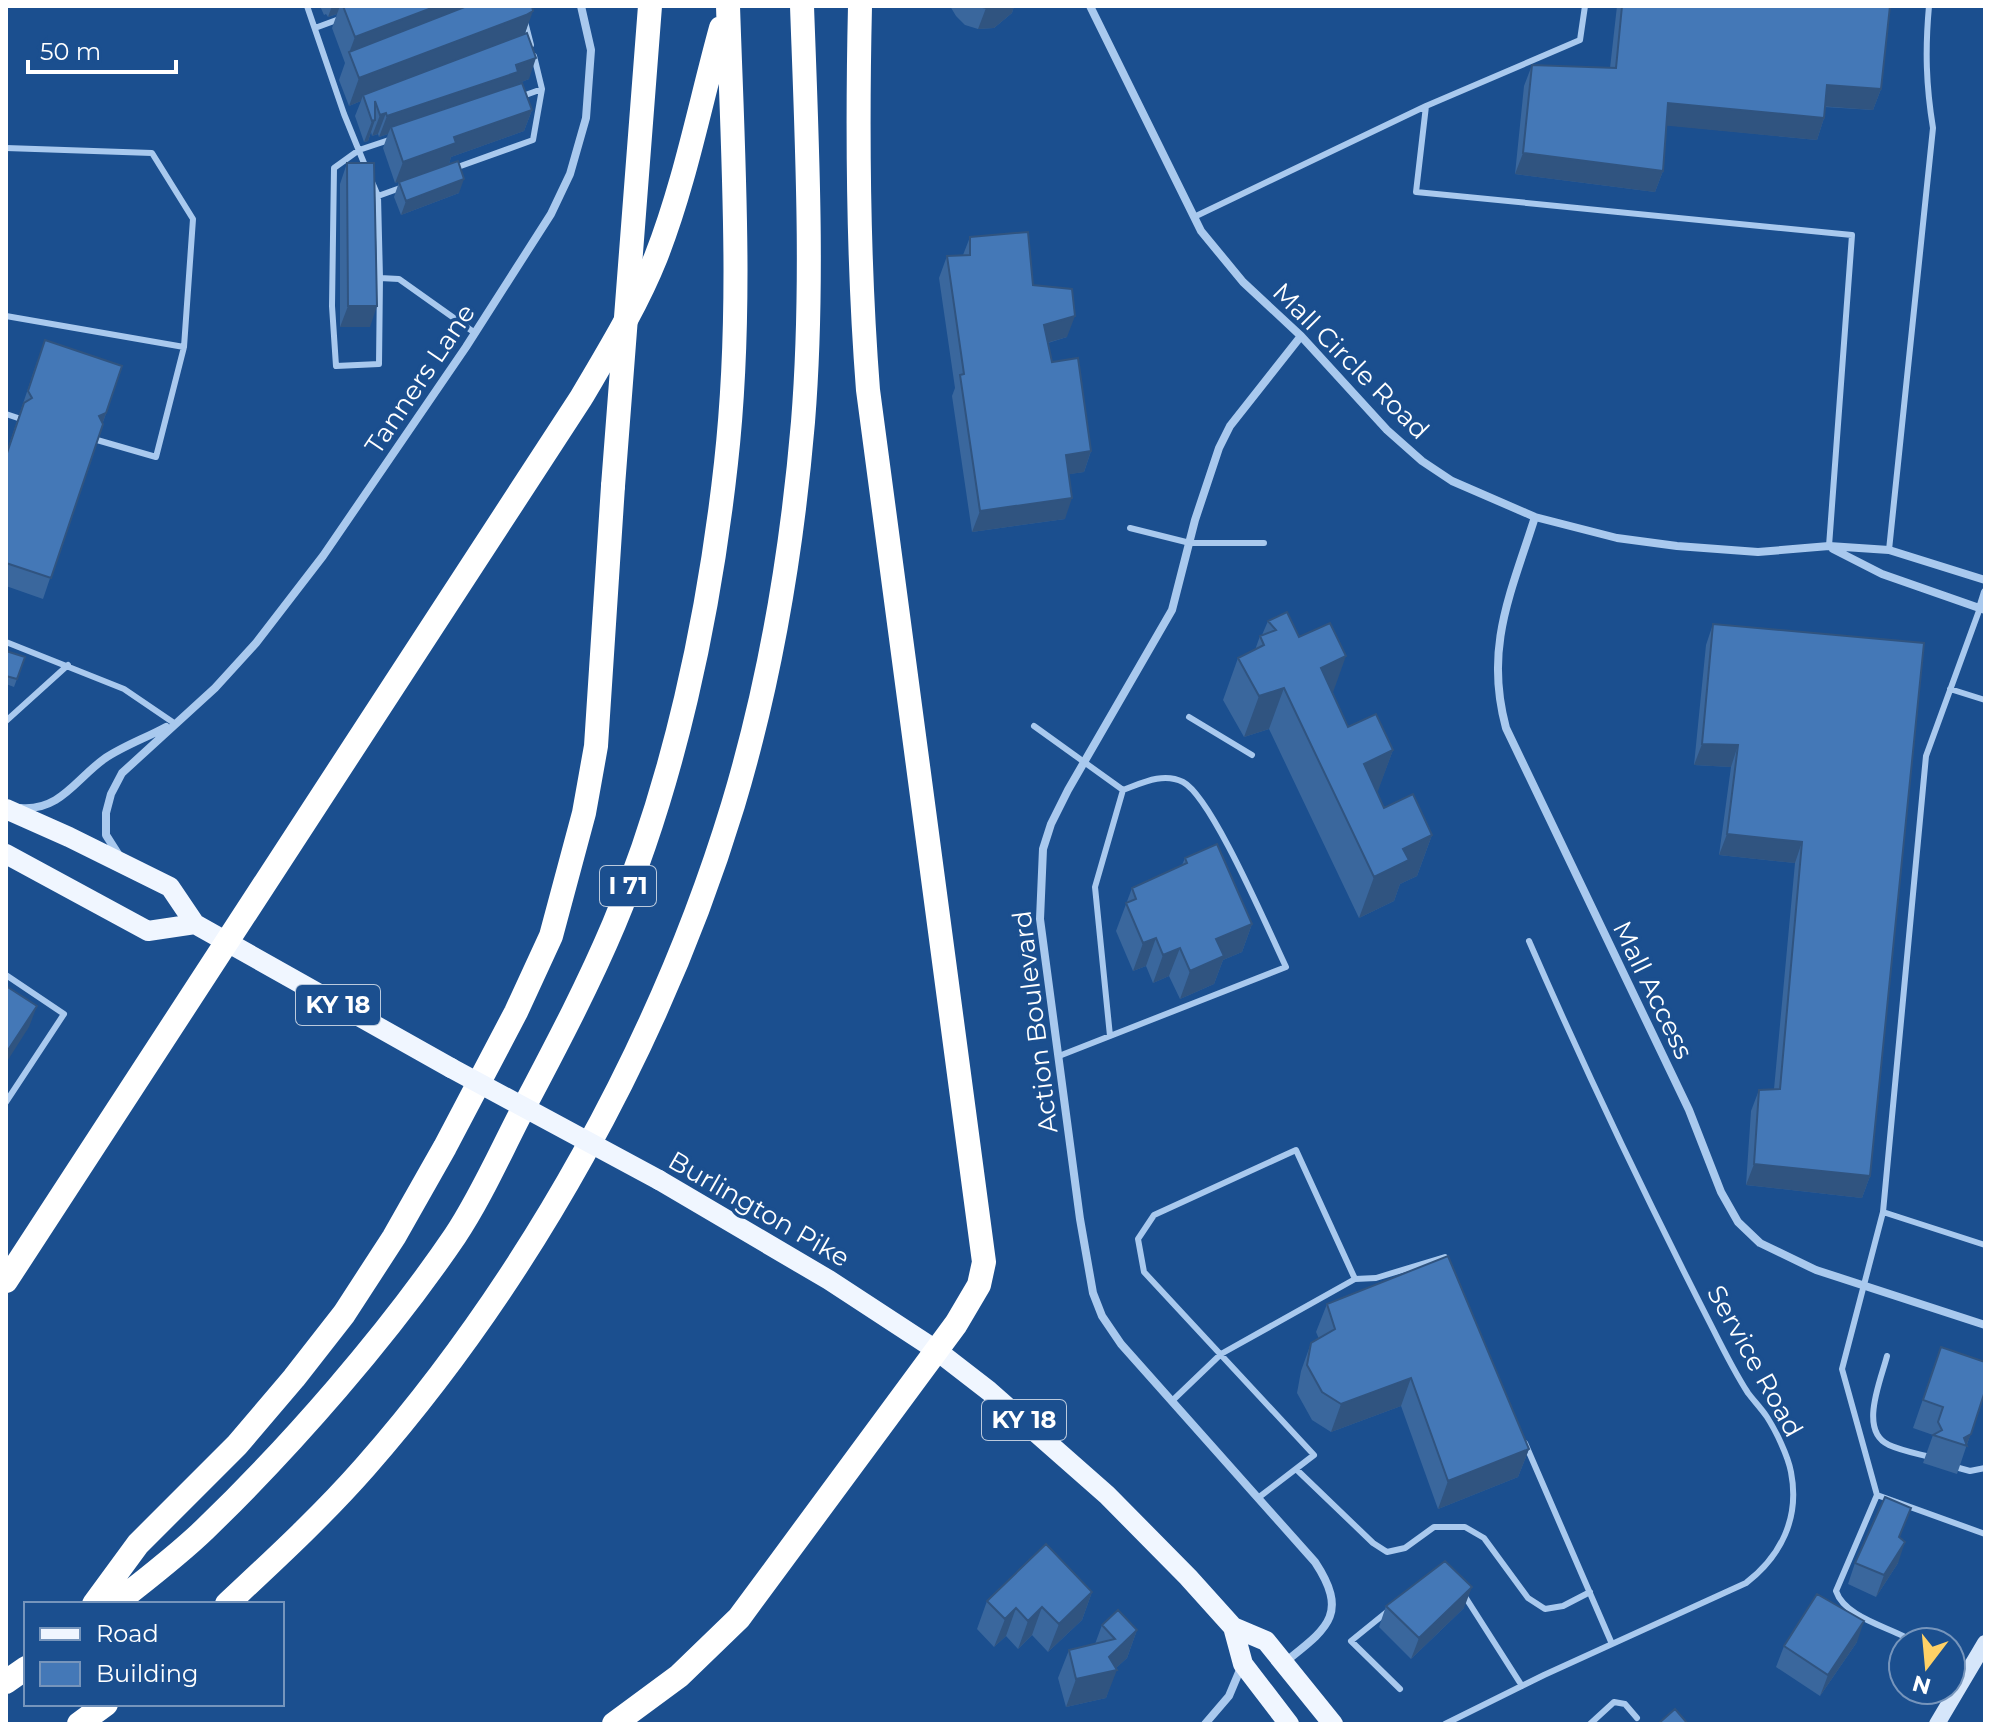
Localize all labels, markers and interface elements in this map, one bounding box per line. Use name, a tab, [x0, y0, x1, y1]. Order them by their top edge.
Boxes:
scale bar	[28, 24, 176, 74]
text: 50 m	[40, 37, 101, 66]
street label: Mall Circle Road	[1266, 276, 1436, 446]
street label: Tanners Lane	[358, 298, 482, 460]
road number: I 71	[600, 866, 656, 906]
street label: Action Boulevard	[1005, 909, 1065, 1135]
street label: Mall Access	[1606, 916, 1700, 1064]
road number: KY 18	[296, 985, 380, 1025]
street label: Burlington Pike	[663, 1144, 855, 1274]
street label: Service Road	[1700, 1280, 1810, 1442]
road number: KY 18	[982, 1400, 1066, 1440]
legend	[24, 1602, 284, 1706]
text: Road	[96, 1619, 159, 1648]
north arrow	[1887, 1626, 1967, 1706]
text: Building	[96, 1659, 199, 1688]
text: N	[1909, 1669, 1934, 1700]

